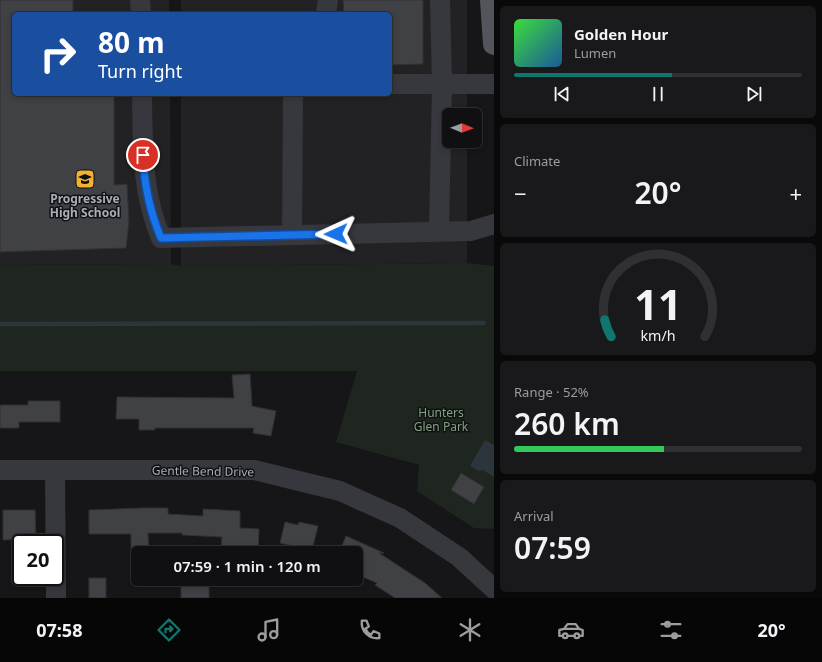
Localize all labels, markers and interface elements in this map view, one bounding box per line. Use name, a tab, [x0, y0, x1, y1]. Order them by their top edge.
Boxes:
text: 80 m	[98, 23, 165, 61]
text: Golden Hour	[574, 24, 668, 44]
icon: right	[32, 28, 84, 80]
text: Lumen	[574, 44, 616, 62]
text: Turn right	[98, 59, 182, 83]
icon: previous	[551, 83, 573, 105]
icon: pause	[647, 83, 669, 105]
icon: next	[743, 83, 765, 105]
north arrow	[442, 108, 482, 148]
map controls	[442, 108, 482, 148]
pin	[126, 138, 160, 172]
icon: arrive	[132, 144, 154, 166]
text: Climate	[514, 152, 560, 170]
school or university icon: Progressive High School	[74, 168, 96, 190]
text: 20°	[634, 172, 682, 213]
text: −	[514, 178, 527, 208]
text: +	[789, 178, 802, 208]
place label: Progressive High School	[50, 190, 120, 221]
position arrow	[315, 213, 357, 255]
text: 11	[634, 276, 682, 332]
text: km/h	[640, 326, 676, 345]
text: Range · 52%	[514, 383, 589, 401]
text: 260 km	[514, 403, 620, 444]
park label: Hunters Glen Park	[414, 404, 469, 435]
street label: Gentle Bend Drive	[152, 462, 255, 480]
text: Arrival	[514, 507, 554, 525]
text: 07:59	[514, 527, 591, 568]
speed limit sign: 20	[12, 534, 64, 586]
text: 07:59 · 1 min · 120 m	[173, 556, 321, 576]
icon: directions	[155, 616, 183, 644]
icon: music	[255, 616, 283, 644]
icon: phone	[356, 616, 384, 644]
icon: climate	[456, 616, 484, 644]
icon: car	[557, 616, 585, 644]
icon: filters	[657, 616, 685, 644]
text: 07:58	[36, 618, 82, 642]
text: 20°	[758, 618, 786, 642]

